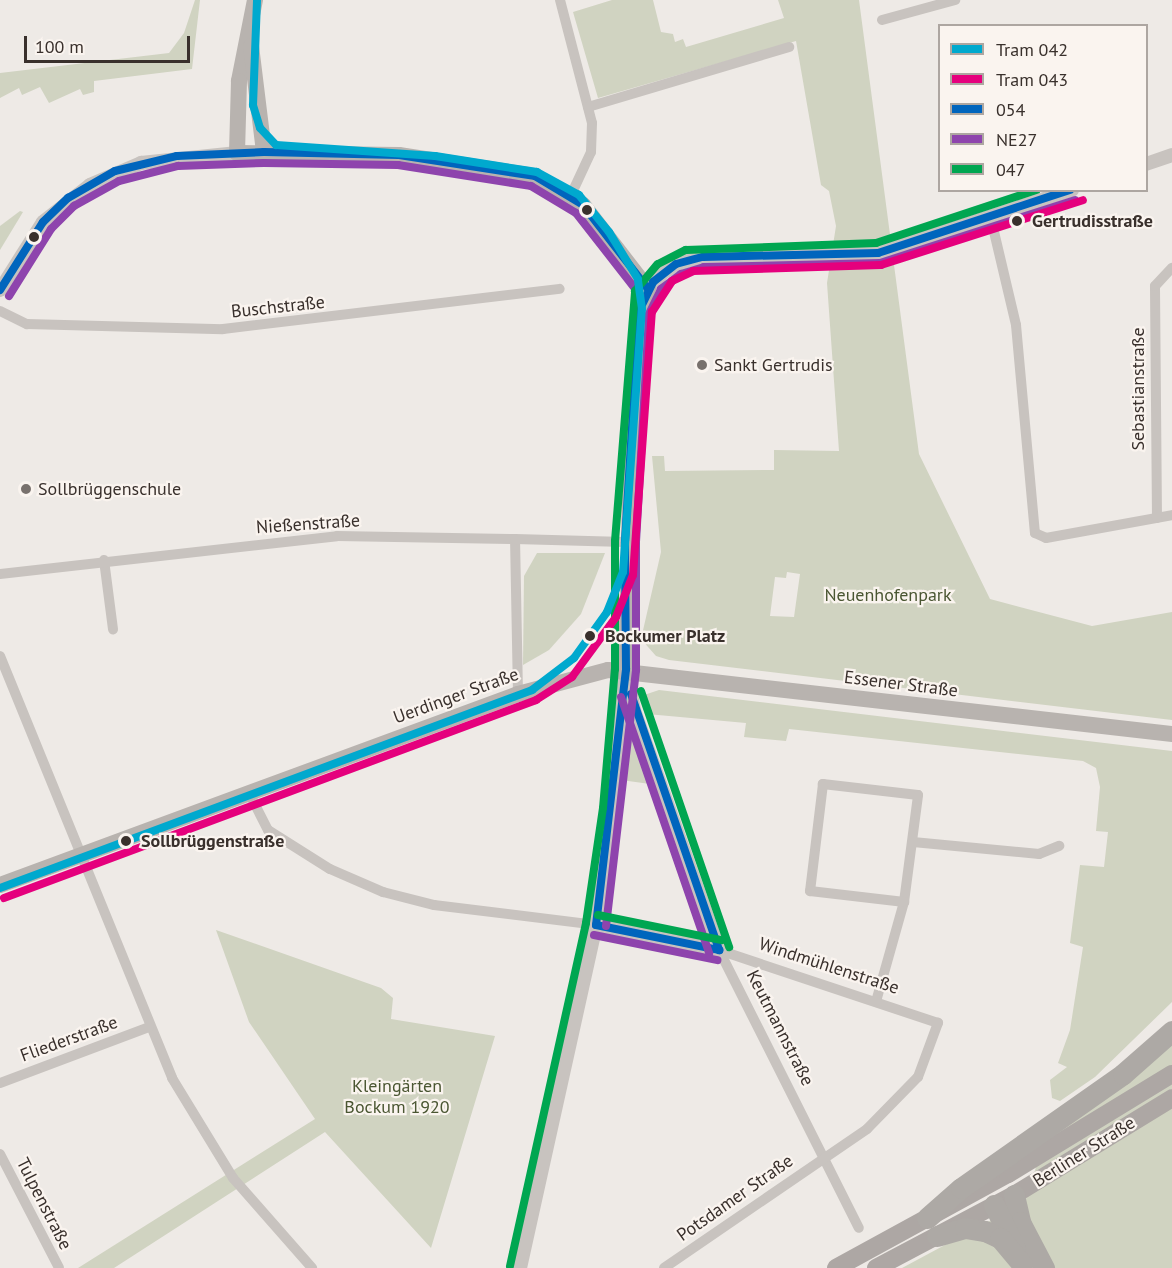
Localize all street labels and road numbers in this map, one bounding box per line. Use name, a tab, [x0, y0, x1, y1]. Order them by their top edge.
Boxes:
street label: Buschstraße	[230, 291, 326, 323]
street label: Sebastianstraße	[1127, 327, 1149, 451]
street label: Nießenstraße	[255, 510, 361, 538]
street label: Uerdinger Straße	[390, 663, 522, 729]
street label: Essener Straße	[843, 666, 959, 702]
street label: Windmühlenstraße	[756, 933, 902, 999]
street label: Keutmannstraße	[742, 967, 818, 1089]
street label: Fliederstraße	[17, 1011, 121, 1067]
street label: Berliner Straße	[1029, 1112, 1139, 1192]
street label: Potsdamer Straße	[673, 1150, 797, 1246]
street label: Tulpenstraße	[12, 1154, 76, 1254]

